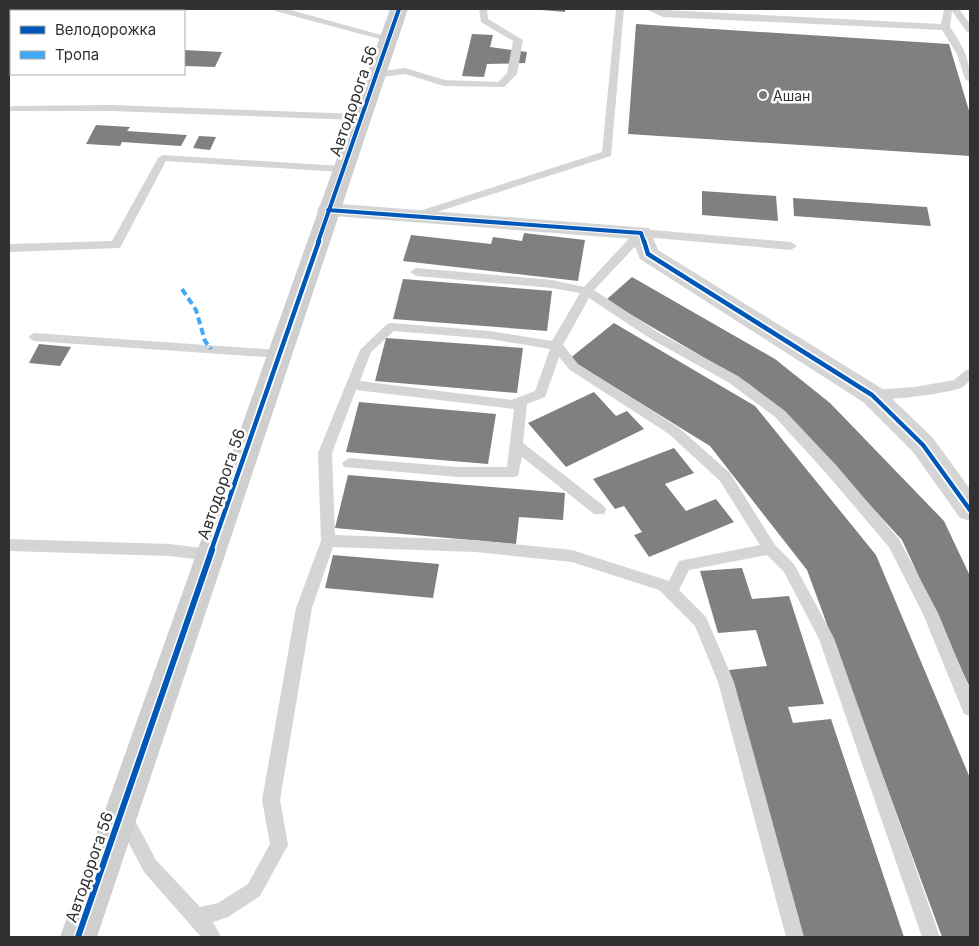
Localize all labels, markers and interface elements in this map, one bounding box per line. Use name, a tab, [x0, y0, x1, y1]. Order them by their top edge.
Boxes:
legend	[10, 10, 185, 75]
text: Велодорожка	[55, 20, 156, 39]
street label: Автодорога 56	[325, 43, 381, 159]
text: Тропа	[55, 45, 99, 64]
place label: Ашан	[773, 87, 810, 104]
marker: Ашан	[757, 89, 769, 101]
street label: Автодорога 56	[193, 426, 249, 542]
street label: Автодорога 56	[61, 809, 117, 925]

